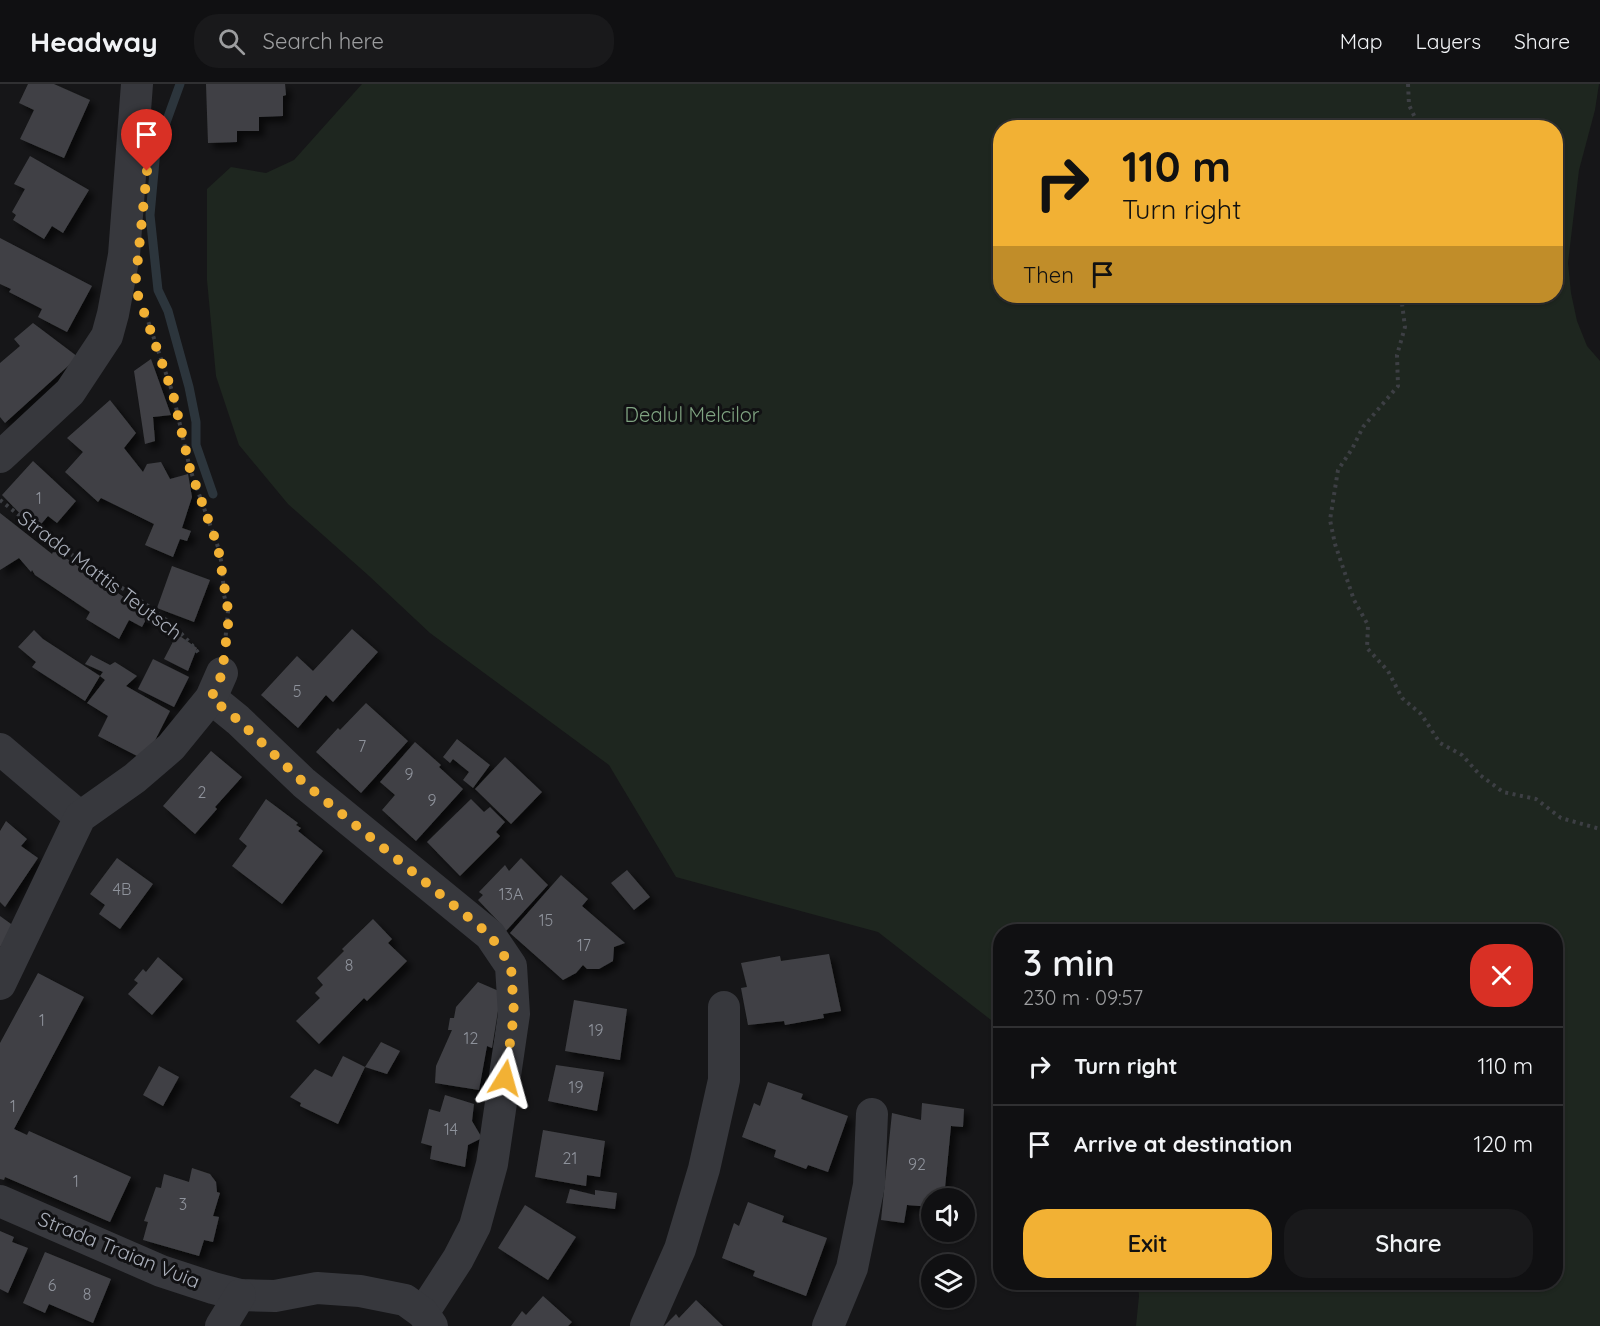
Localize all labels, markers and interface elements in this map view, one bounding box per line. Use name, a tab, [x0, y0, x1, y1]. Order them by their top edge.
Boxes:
search box	[194, 14, 614, 68]
text: Headway	[30, 24, 158, 59]
icon: search	[215, 25, 248, 58]
text: Search here	[263, 27, 384, 55]
text: Map	[1340, 28, 1383, 54]
text: Layers	[1416, 28, 1481, 54]
text: Share	[1514, 28, 1570, 54]
pin	[121, 109, 172, 171]
icon: arrive	[130, 118, 163, 151]
text: 110 m	[1122, 140, 1231, 193]
icon: right	[1023, 144, 1101, 222]
text: Turn right	[1122, 192, 1241, 226]
icon: arrive	[1086, 258, 1119, 291]
text: Then	[1023, 261, 1074, 289]
park label: Dealul Melcilor	[624, 402, 760, 427]
house number: 1	[36, 488, 42, 508]
street label: Strada Mattis Teutsch	[13, 505, 187, 645]
house number: 5	[293, 681, 301, 701]
house number: 7	[358, 736, 366, 756]
house number: 9	[405, 764, 414, 784]
house number: 2	[198, 782, 207, 802]
house number: 9	[428, 790, 437, 810]
house number: 4B	[113, 879, 131, 899]
house number: 13A	[499, 884, 523, 904]
house number: 15	[539, 910, 553, 930]
house number: 17	[577, 935, 591, 955]
text: 3 min	[1023, 940, 1115, 985]
button: close	[1470, 944, 1533, 1007]
house number: 8	[345, 955, 353, 975]
text: 230 m · 09:57	[1023, 985, 1143, 1010]
house number: 1	[39, 1010, 45, 1030]
house number: 19	[589, 1020, 603, 1040]
house number: 12	[464, 1028, 479, 1048]
position arrow	[473, 1046, 537, 1110]
icon: right	[1023, 1050, 1056, 1083]
text: Turn right	[1074, 1052, 1178, 1080]
text: 110 m	[1478, 1052, 1533, 1080]
house number: 19	[569, 1077, 583, 1097]
house number: 1	[10, 1096, 16, 1116]
house number: 14	[444, 1119, 458, 1139]
icon: arrive	[1023, 1128, 1056, 1161]
text: Arrive at destination	[1074, 1130, 1292, 1158]
text: 120 m	[1474, 1130, 1533, 1158]
house number: 21	[563, 1148, 577, 1168]
house number: 92	[908, 1154, 926, 1174]
house number: 1	[73, 1171, 79, 1191]
map controls	[921, 1188, 975, 1308]
button: sound	[921, 1188, 975, 1242]
house number: 3	[179, 1194, 187, 1214]
street label: Strada Traian Vuia	[35, 1206, 204, 1293]
button: Exit	[1023, 1209, 1272, 1278]
button: Share	[1284, 1209, 1533, 1278]
button: layers	[921, 1254, 975, 1308]
house number: 6	[48, 1275, 57, 1295]
house number: 8	[83, 1284, 91, 1304]

